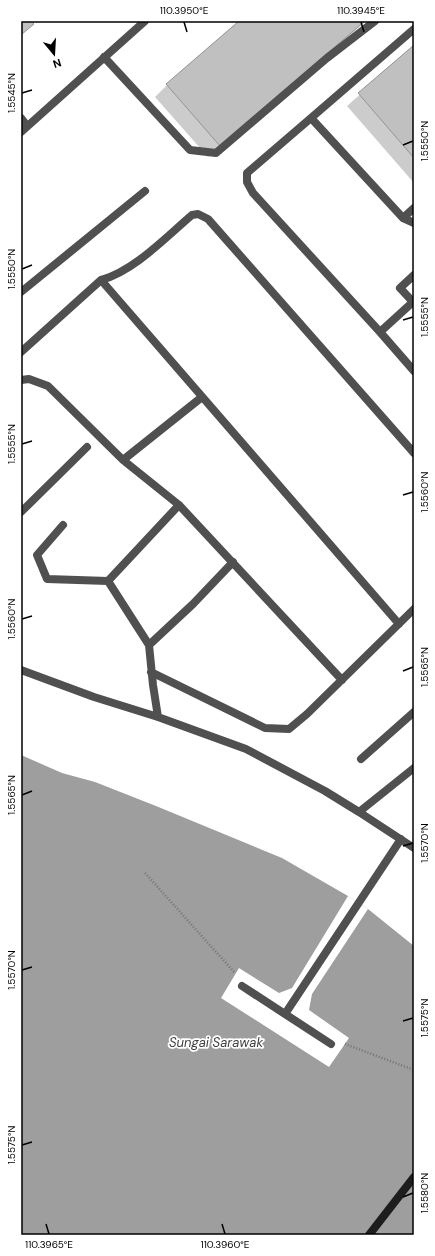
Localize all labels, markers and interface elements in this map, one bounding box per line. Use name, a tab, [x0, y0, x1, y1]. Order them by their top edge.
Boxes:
text: 110.3950°E	[160, 4, 209, 17]
text: 110.3945°E	[337, 4, 385, 17]
north arrow	[34, 34, 74, 74]
text: N	[51, 56, 63, 71]
text: 1.5545°N	[5, 73, 18, 113]
text: 1.5550°N	[418, 121, 431, 161]
text: 1.5550°N	[5, 249, 18, 289]
text: 1.5555°N	[418, 297, 431, 337]
text: 1.5555°N	[5, 424, 18, 464]
text: 1.5560°N	[418, 472, 431, 512]
text: 1.5560°N	[5, 599, 18, 639]
text: 1.5565°N	[418, 647, 431, 687]
text: 1.5565°N	[5, 775, 18, 815]
text: 1.5570°N	[418, 823, 431, 863]
text: 1.5570°N	[5, 950, 18, 990]
text: 1.5575°N	[418, 999, 431, 1037]
water label: Sungai Sarawak	[169, 1034, 263, 1051]
text: 1.5575°N	[5, 1126, 18, 1164]
text: 1.5580°N	[418, 1173, 431, 1213]
text: 110.3965°E	[25, 1238, 73, 1251]
text: 110.3960°E	[201, 1238, 250, 1251]

